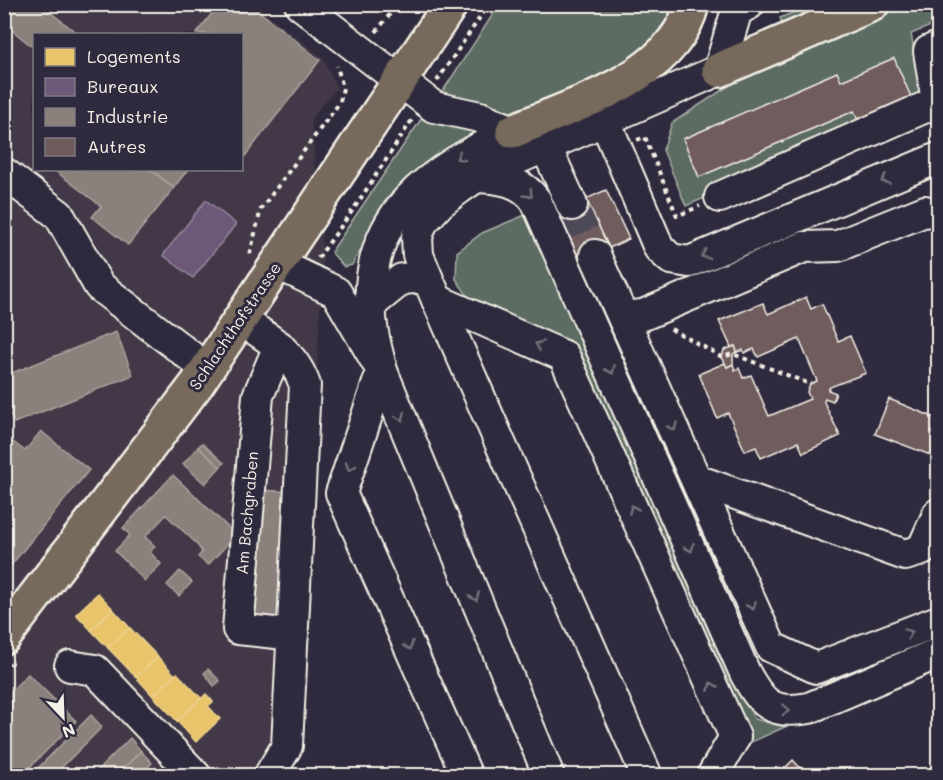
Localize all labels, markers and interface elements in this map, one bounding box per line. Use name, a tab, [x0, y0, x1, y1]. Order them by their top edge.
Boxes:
legend	[33, 33, 243, 171]
text: Logements	[87, 44, 181, 68]
text: Bureaux	[87, 74, 158, 98]
text: Industrie	[87, 104, 168, 128]
text: Autres	[87, 134, 146, 158]
one-way arrow	[456, 150, 466, 161]
one-way arrow	[880, 173, 891, 185]
one-way arrow	[522, 187, 533, 198]
one-way arrow	[700, 248, 711, 260]
street label: Schlachthofstrasse	[184, 258, 285, 394]
one-way arrow	[534, 340, 545, 352]
one-way arrow	[604, 364, 616, 375]
one-way arrow	[394, 411, 406, 422]
one-way arrow	[666, 421, 678, 432]
street label: Am Bachgraben	[231, 451, 262, 575]
one-way arrow	[345, 461, 358, 472]
one-way arrow	[628, 504, 640, 515]
one-way arrow	[683, 542, 695, 553]
one-way arrow	[468, 591, 480, 602]
one-way arrow	[745, 599, 757, 610]
one-way arrow	[903, 629, 914, 641]
one-way arrow	[402, 639, 414, 650]
one-way arrow	[708, 682, 720, 693]
north arrow	[33, 687, 93, 747]
one-way arrow	[781, 703, 790, 716]
text: N	[59, 719, 79, 743]

